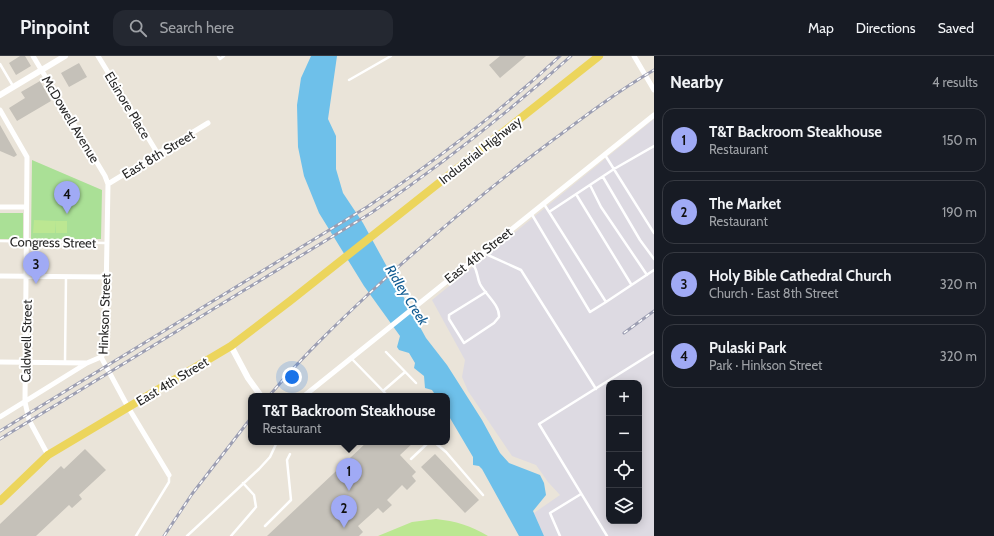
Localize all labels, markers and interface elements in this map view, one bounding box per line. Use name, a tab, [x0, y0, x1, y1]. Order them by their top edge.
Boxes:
search box	[113, 10, 393, 46]
text: Pinpoint	[20, 16, 89, 39]
icon: search	[127, 17, 149, 39]
text: Search here	[159, 19, 234, 37]
text: Map	[808, 19, 834, 37]
text: Directions	[856, 19, 916, 37]
text: Saved	[938, 19, 974, 37]
street label: Elsinore Place	[102, 69, 154, 142]
street label: McDowell Avenue	[39, 72, 104, 166]
text: Nearby	[670, 72, 723, 92]
text: 4 results	[932, 74, 978, 90]
street label: Industrial Highway	[435, 112, 525, 187]
text: T&T Backroom Steakhouse	[709, 123, 882, 141]
street label: East 8th Street	[119, 126, 198, 182]
text: 1	[682, 132, 686, 148]
text: 150 m	[942, 132, 977, 148]
text: Restaurant	[709, 141, 768, 157]
pin: 4	[54, 181, 80, 214]
text: The Market	[709, 195, 781, 213]
text: 2	[681, 204, 687, 220]
text: 190 m	[942, 204, 977, 220]
text: Restaurant	[709, 213, 768, 229]
street label: East 4th Street	[441, 223, 515, 286]
street label: Congress Street	[10, 233, 97, 251]
pin: 3	[23, 251, 49, 284]
water label: Ridley Creek	[381, 261, 433, 329]
text: Holy Bible Cathedral Church	[709, 267, 891, 285]
street label: Hinkson Street	[95, 273, 113, 355]
text: 3	[680, 276, 688, 292]
text: 320 m	[940, 276, 977, 292]
text: Church · East 8th Street	[709, 285, 838, 301]
street label: Caldwell Street	[17, 299, 35, 383]
text: Pulaski Park	[709, 339, 787, 357]
text: 4	[680, 348, 688, 364]
text: 320 m	[940, 348, 977, 364]
street label: East 4th Street	[133, 353, 212, 409]
text: Park · Hinkson Street	[709, 357, 822, 373]
your location	[282, 367, 302, 387]
map controls	[606, 380, 642, 524]
button: +	[606, 380, 642, 416]
popup	[248, 393, 450, 445]
text: T&T Backroom Steakhouse	[262, 402, 436, 420]
button: −	[606, 416, 642, 452]
text: Restaurant	[262, 420, 321, 436]
button: locate	[606, 452, 642, 488]
pin: 1	[336, 458, 362, 491]
button: layers	[606, 488, 642, 524]
pin: 2	[331, 495, 357, 528]

